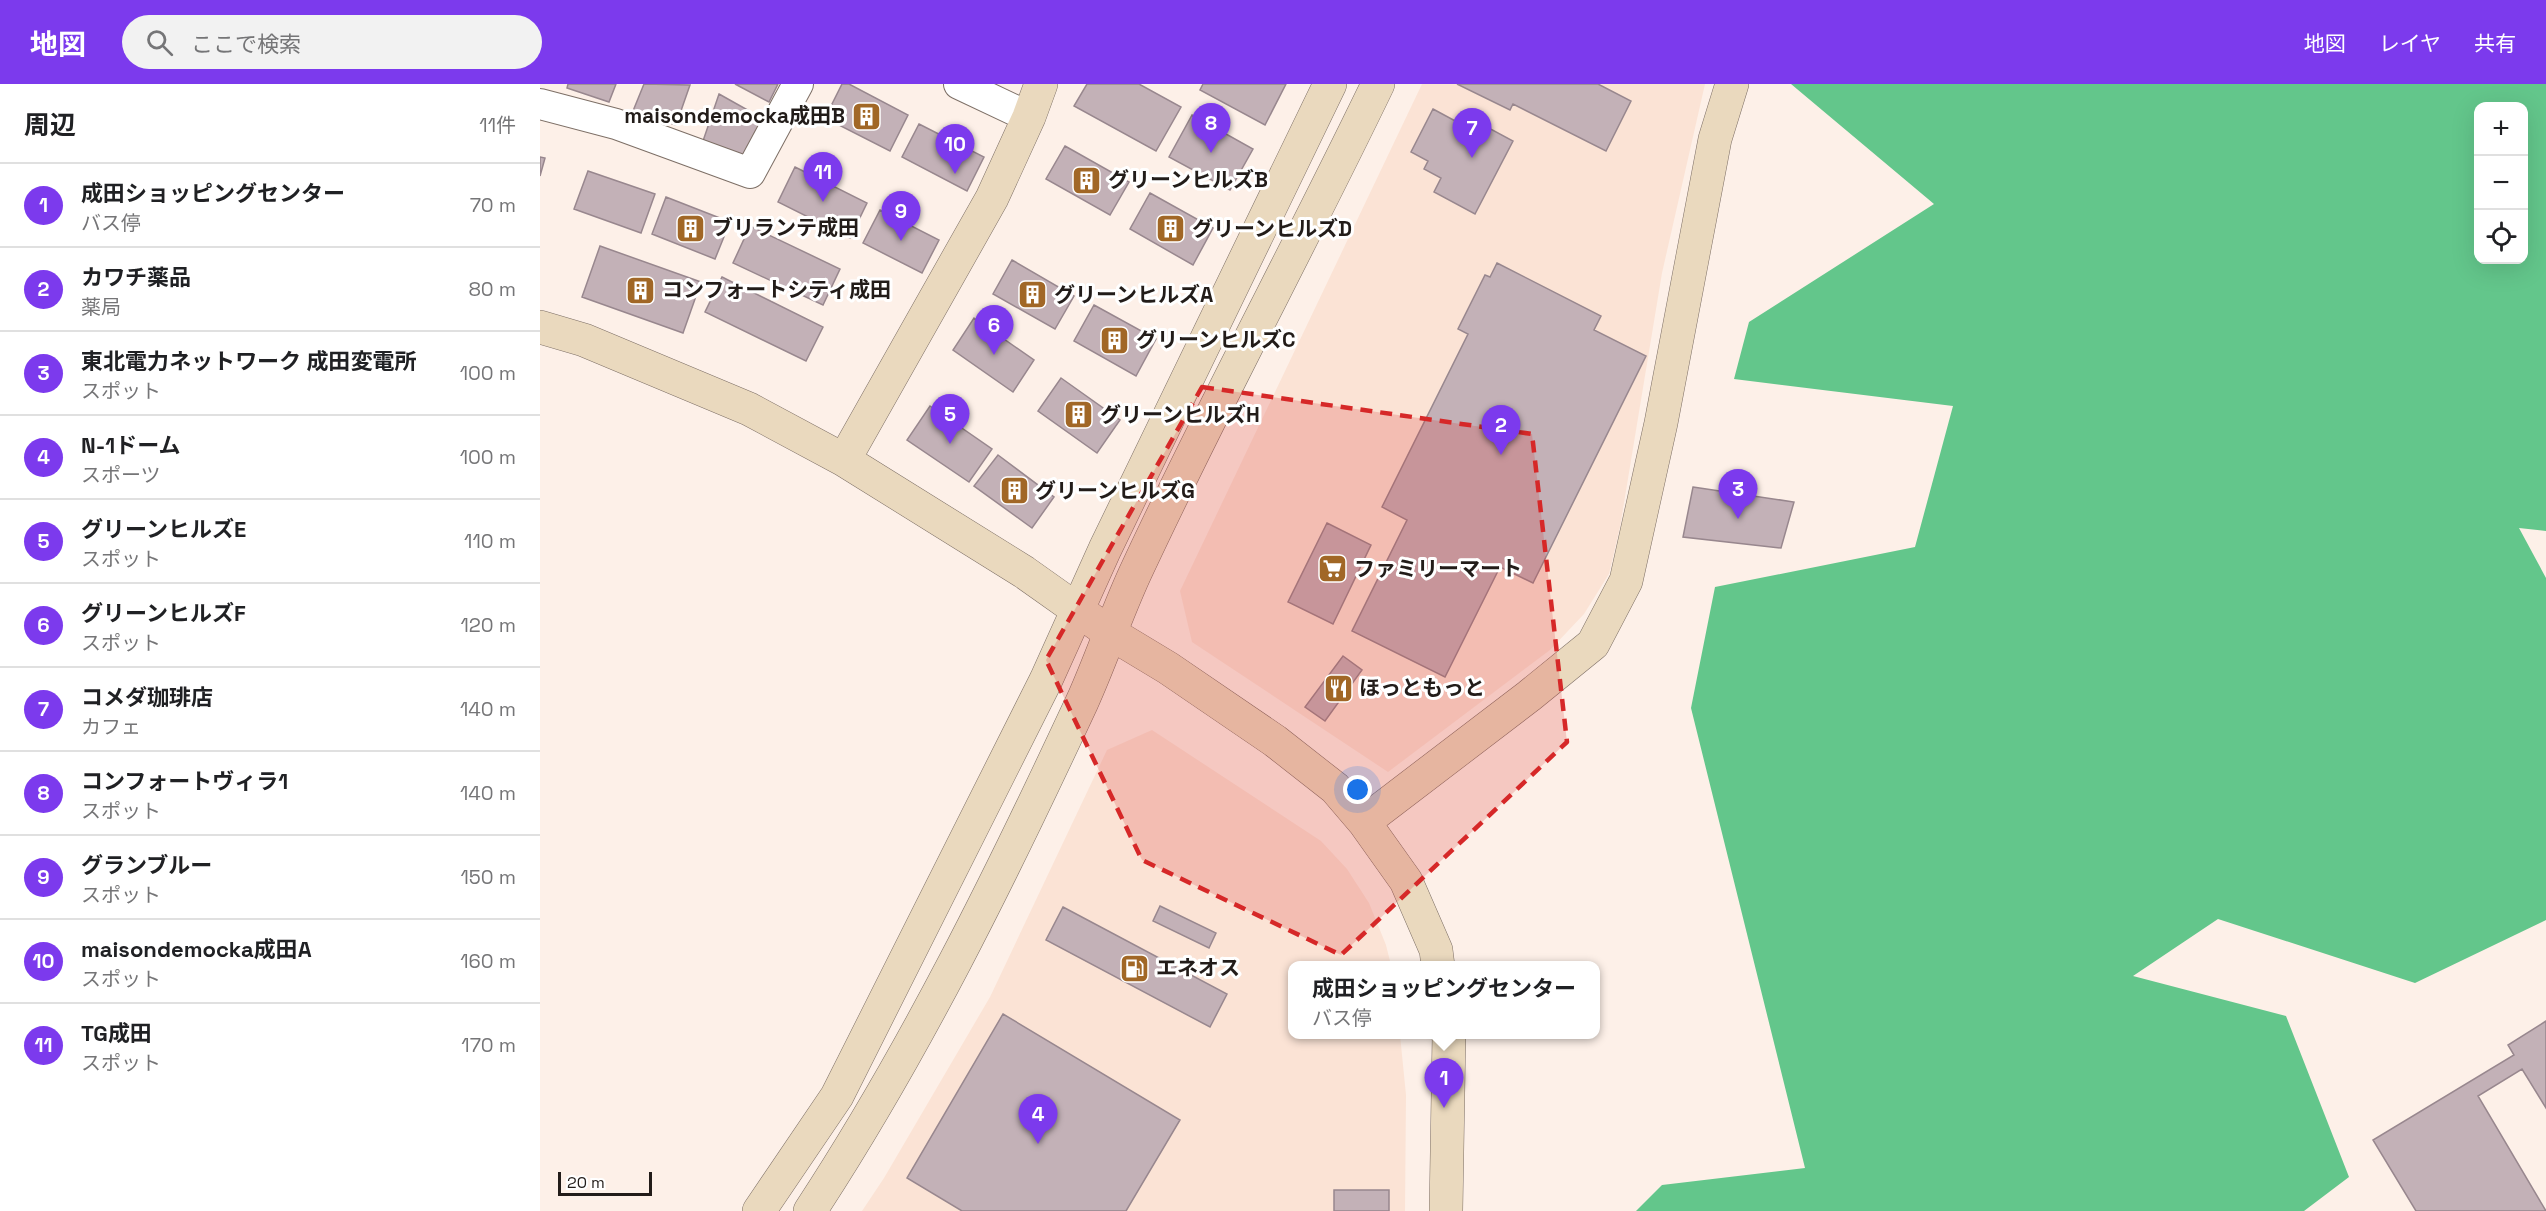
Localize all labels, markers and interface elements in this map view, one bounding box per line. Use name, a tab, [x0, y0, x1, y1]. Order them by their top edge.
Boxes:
search box	[122, 15, 542, 69]
text: 地図	[30, 26, 86, 62]
icon: search	[143, 26, 176, 59]
text: ここで検索	[191, 30, 301, 58]
text: 地図	[2304, 30, 2346, 57]
text: レイヤ	[2379, 30, 2441, 57]
text: 共有	[2474, 30, 2516, 57]
building icon: maisondemocka成田B	[850, 100, 882, 132]
place label: maisondemocka成田B	[624, 102, 845, 129]
map controls	[2474, 102, 2528, 264]
button: +	[2474, 102, 2528, 156]
pin: 8	[1192, 104, 1230, 153]
text: 周辺	[24, 108, 76, 142]
pin: 7	[1452, 109, 1492, 158]
text: 11件	[479, 112, 516, 138]
pin: 10	[936, 124, 974, 174]
pin: 11	[804, 152, 842, 202]
button: −	[2474, 156, 2528, 210]
building icon: グリーンヒルズB	[1071, 164, 1103, 196]
place label: グリーンヒルズB	[1108, 166, 1268, 193]
text: 成田ショッピングセンター	[81, 179, 345, 207]
text: 1	[39, 192, 48, 218]
text: 70 m	[470, 192, 516, 218]
pin: 9	[882, 192, 920, 241]
text: バス停	[81, 210, 141, 236]
button: locate	[2474, 210, 2528, 264]
building icon: ブリランテ成田	[675, 212, 707, 244]
building icon: グリーンヒルズD	[1155, 213, 1187, 245]
place label: ブリランテ成田	[712, 214, 859, 241]
place label: グリーンヒルズD	[1192, 215, 1352, 242]
text: カワチ薬品	[81, 263, 191, 291]
building icon: コンフォートシティ成田	[625, 274, 657, 306]
text: 2	[38, 276, 49, 302]
text: 80 m	[468, 276, 516, 302]
place label: コンフォートシティ成田	[662, 276, 891, 303]
building icon: グリーンヒルズA	[1017, 279, 1049, 311]
place label: グリーンヒルズA	[1054, 281, 1213, 308]
text: 薬局	[81, 294, 121, 320]
pin: 6	[974, 306, 1014, 355]
building icon: グリーンヒルズC	[1099, 324, 1131, 356]
place label: グリーンヒルズC	[1136, 326, 1295, 353]
text: 東北電力ネットワーク 成田変電所	[81, 347, 417, 375]
text: 3	[37, 360, 50, 386]
text: 100 m	[460, 360, 516, 386]
text: スポット	[81, 378, 161, 404]
pin: 5	[930, 394, 970, 444]
building icon: グリーンヒルズH	[1063, 399, 1095, 431]
place label: グリーンヒルズH	[1100, 401, 1260, 428]
pin: 2	[1482, 406, 1520, 455]
text: N-1ドーム	[81, 431, 181, 459]
text: 4	[37, 444, 50, 470]
text: 100 m	[460, 444, 516, 470]
text: スポーツ	[81, 462, 161, 488]
pin: 3	[1718, 470, 1758, 519]
building icon: グリーンヒルズG	[998, 475, 1030, 507]
place label: グリーンヒルズG	[1035, 477, 1195, 504]
text: グリーンヒルズE	[81, 515, 246, 543]
text: 5	[38, 528, 50, 554]
text: 110 m	[464, 528, 516, 554]
text: スポット	[81, 546, 161, 572]
supermarket icon: ファミリーマート	[1317, 553, 1349, 585]
place label: ファミリーマート	[1354, 555, 1522, 582]
text: グリーンヒルズF	[81, 599, 246, 627]
text: 6	[37, 612, 50, 638]
text: 120 m	[460, 612, 516, 638]
text: スポット	[81, 630, 161, 656]
restaurant icon: ほっともっと	[1322, 672, 1354, 704]
place label: ほっともっと	[1359, 674, 1485, 701]
text: コメダ珈琲店	[81, 683, 213, 711]
text: 7	[38, 696, 49, 722]
text: 140 m	[460, 696, 516, 722]
text: カフェ	[81, 714, 141, 740]
text: コンフォートヴィラ1	[81, 767, 288, 795]
your location	[1343, 775, 1372, 804]
text: 8	[38, 780, 50, 806]
text: 140 m	[460, 780, 516, 806]
text: スポット	[81, 798, 161, 824]
text: グランブルー	[81, 851, 212, 879]
text: 9	[37, 864, 50, 890]
text: 150 m	[461, 864, 516, 890]
text: スポット	[81, 882, 161, 908]
text: maisondemocka成田A	[81, 935, 312, 963]
text: 10	[33, 948, 55, 974]
text: 160 m	[460, 948, 516, 974]
fuel station icon: エネオス	[1119, 952, 1151, 984]
place label: エネオス	[1156, 954, 1240, 981]
popup	[1288, 961, 1600, 1039]
text: スポット	[81, 966, 161, 992]
text: 成田ショッピングセンター	[1312, 974, 1576, 1002]
text: バス停	[1312, 1005, 1372, 1031]
text: TG成田	[81, 1019, 152, 1047]
text: 11	[34, 1032, 53, 1058]
text: 170 m	[461, 1032, 516, 1058]
text: スポット	[81, 1050, 161, 1076]
pin: 1	[1424, 1058, 1464, 1108]
pin: 4	[1018, 1094, 1058, 1144]
scale bar	[558, 1169, 652, 1196]
text: 20 m	[567, 1172, 605, 1193]

